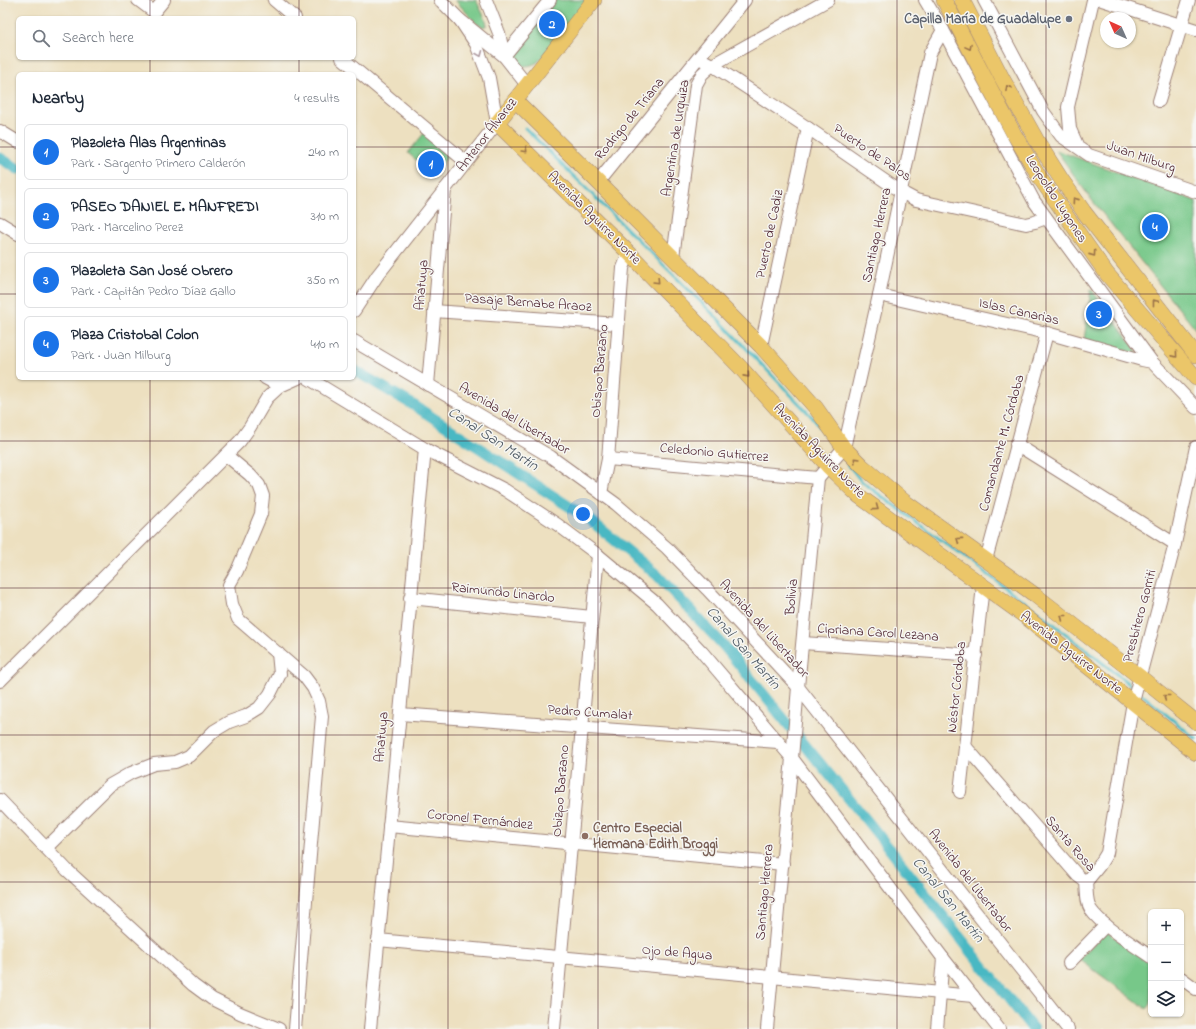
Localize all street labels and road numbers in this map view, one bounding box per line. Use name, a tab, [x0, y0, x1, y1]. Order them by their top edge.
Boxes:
street label: Rodrigo de Triana	[590, 73, 671, 166]
street label: Argentina de Urquiza	[656, 78, 697, 198]
street label: Antenor Álvarez	[451, 93, 523, 177]
street label: Puerto de Palos	[829, 119, 915, 187]
street label: Juan Milburg	[1103, 135, 1179, 180]
street label: Leopoldo Lugones	[1019, 151, 1092, 248]
street label: Avenida Aguirre Norte	[542, 166, 646, 271]
street label: Santiago Herrera	[857, 186, 898, 285]
street label: Puerto de Cadiz	[750, 187, 790, 280]
street label: Añatuya	[409, 259, 436, 311]
street label: Pasaje Bernabe Araoz	[464, 288, 592, 318]
street label: Islas Canarias	[977, 293, 1061, 331]
street label: Obispo Barzano	[585, 323, 615, 419]
street label: Comandante M. Córdoba	[974, 372, 1030, 514]
street label: Avenida del Libertador	[454, 377, 574, 461]
street label: Avenida Aguirre Norte	[767, 399, 870, 504]
street label: Celedonio Gutierrez	[659, 438, 769, 468]
street label: Presbítero Gorriti	[1117, 567, 1163, 665]
street label: Avenida del Libertador	[714, 575, 815, 684]
street label: Raimundo Linardo	[450, 577, 556, 609]
street label: Bolivia	[780, 578, 804, 617]
street label: Avenida Aguirre Norte	[1015, 606, 1127, 701]
street label: Cipriana Carol Lezana	[816, 618, 940, 648]
street label: Néstor Córdoba	[942, 640, 972, 734]
street label: Pedro Cumalat	[547, 700, 634, 726]
street label: Añatuya	[369, 711, 396, 763]
street label: Obizpo Barzano	[547, 744, 575, 838]
street label: Coronel Fernández	[426, 804, 534, 836]
street label: Santa Rosa	[1039, 811, 1101, 877]
street label: Avenida del Libertador	[923, 825, 1018, 938]
street label: Santiago Herrera	[750, 843, 781, 941]
street label: Ojo de Agua	[641, 939, 713, 968]

